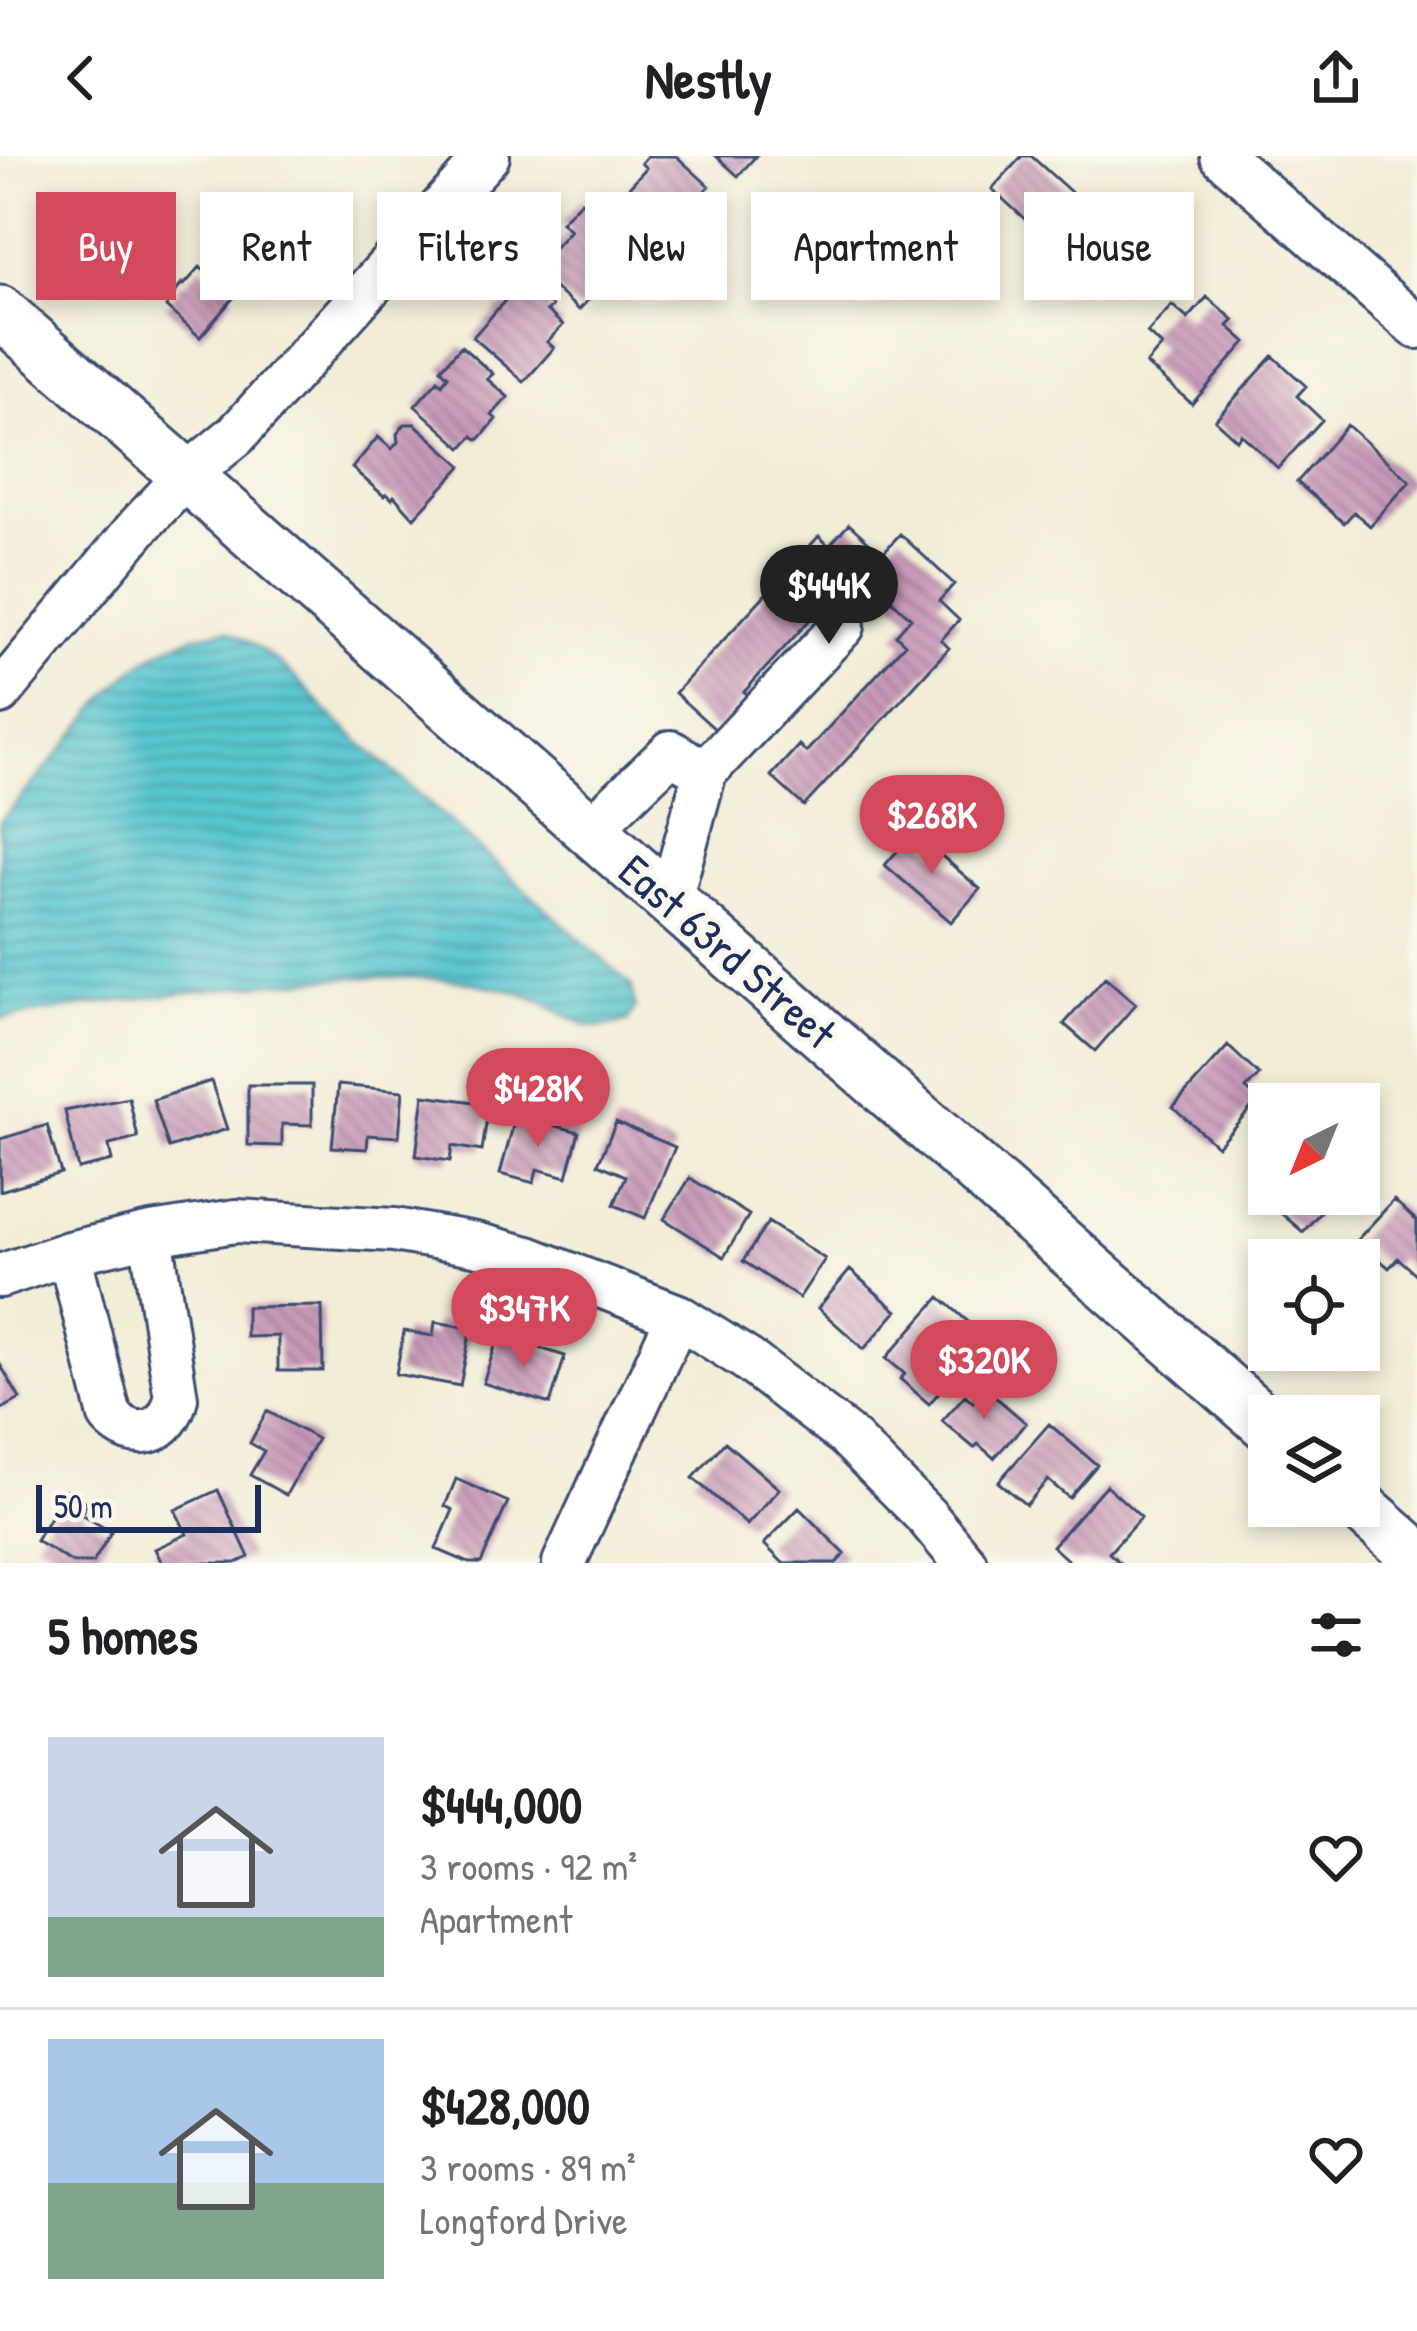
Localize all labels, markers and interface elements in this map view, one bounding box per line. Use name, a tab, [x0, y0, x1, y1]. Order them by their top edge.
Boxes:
text: Nestly	[645, 42, 772, 115]
icon: back	[48, 45, 114, 111]
icon: share	[1303, 45, 1369, 111]
chip: Buy	[36, 192, 176, 300]
chip: Rent	[200, 192, 353, 300]
chip: Filters	[377, 192, 561, 300]
chip: New	[585, 192, 727, 300]
chip: Apartment	[751, 192, 1000, 300]
chip: House	[1024, 192, 1194, 300]
pin: $444K	[745, 545, 913, 647]
text: $444K	[787, 557, 871, 610]
pin: $268K	[848, 775, 1016, 877]
text: $268K	[887, 787, 977, 840]
street label: East 63rd Street	[607, 840, 850, 1063]
pin: $428K	[454, 1048, 622, 1150]
text: $428K	[493, 1060, 583, 1113]
north arrow	[1248, 1083, 1380, 1215]
map controls	[1248, 1083, 1380, 1527]
button: locate	[1248, 1239, 1380, 1371]
pin: $347K	[440, 1268, 608, 1370]
text: $347K	[478, 1280, 570, 1333]
pin: $320K	[900, 1320, 1068, 1422]
text: $320K	[937, 1332, 1031, 1385]
button: layers	[1248, 1395, 1380, 1527]
scale bar	[36, 1479, 261, 1532]
text: 50 m	[54, 1484, 113, 1528]
text: 5 homes	[48, 1601, 198, 1670]
icon: filters	[1303, 1602, 1369, 1668]
text: $444,000	[420, 1770, 582, 1839]
icon: home	[144, 1785, 288, 1929]
icon: heart	[1303, 1824, 1369, 1890]
text: 3 rooms · 92 m²	[420, 1839, 637, 1892]
text: Apartment	[420, 1892, 573, 1945]
text: $428,000	[420, 2071, 590, 2140]
icon: home	[144, 2087, 288, 2231]
icon: heart	[1303, 2126, 1369, 2192]
text: 3 rooms · 89 m²	[420, 2140, 636, 2193]
text: Longford Drive	[420, 2193, 628, 2246]

